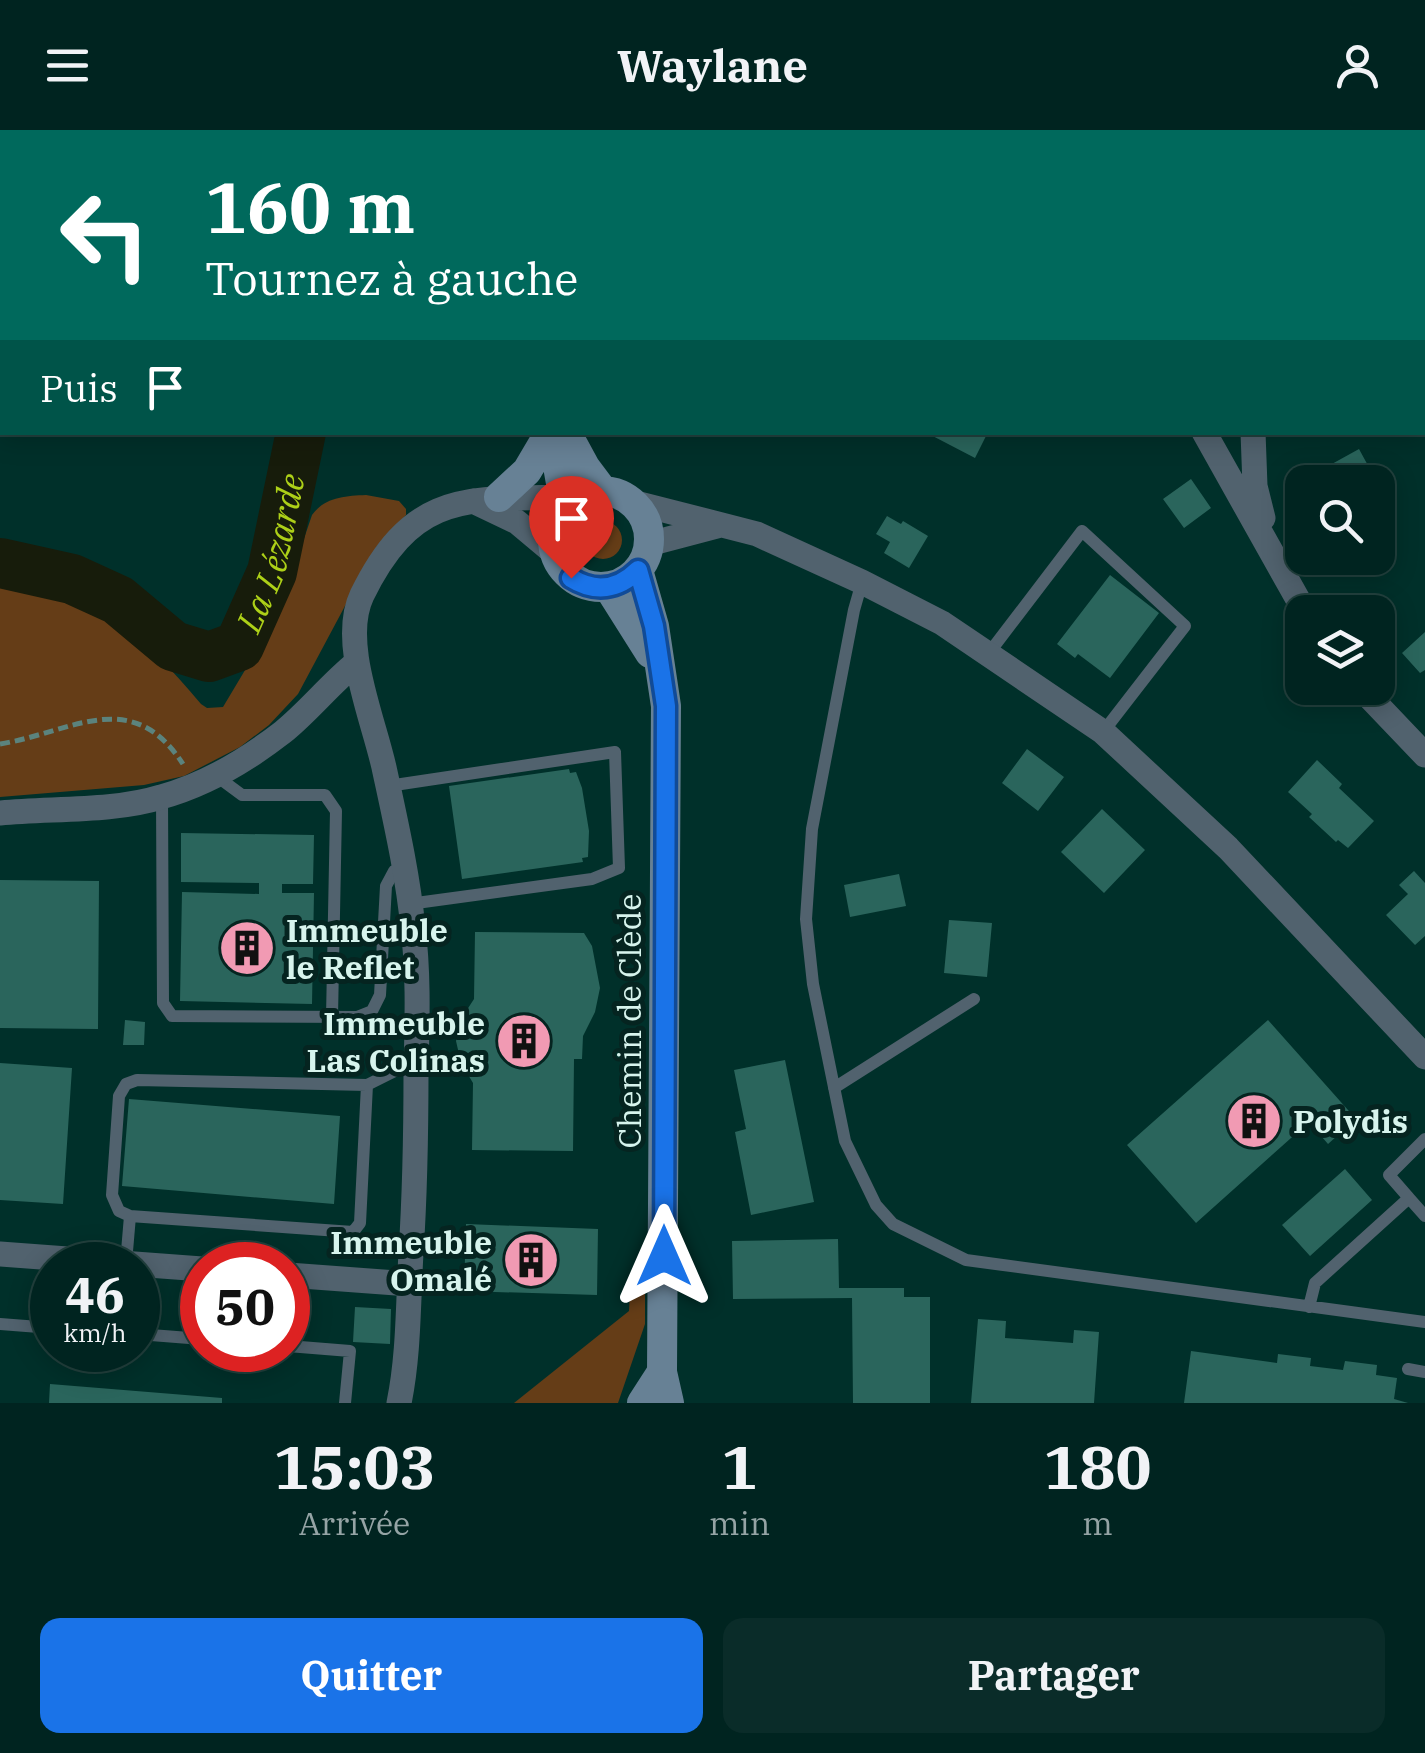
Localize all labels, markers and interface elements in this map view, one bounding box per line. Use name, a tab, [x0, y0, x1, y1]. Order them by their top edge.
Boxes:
text: Waylane	[617, 36, 808, 94]
icon: menu	[40, 38, 95, 93]
icon: person	[1330, 38, 1385, 93]
text: 160 m	[205, 161, 415, 252]
icon: left	[40, 170, 170, 300]
text: Tournez à gauche	[205, 249, 578, 307]
icon: arrive	[138, 360, 193, 415]
text: Puis	[40, 363, 118, 412]
map controls	[1285, 465, 1395, 705]
button: search	[1285, 465, 1395, 575]
water label: La Lézarde	[225, 469, 315, 640]
pin	[529, 476, 614, 579]
icon: arrive	[544, 491, 599, 546]
button: layers	[1285, 595, 1395, 705]
street label: Chemin de Clède	[608, 894, 650, 1148]
place label: Immeuble le Reflet	[286, 909, 448, 988]
building icon: Immeuble le Reflet	[217, 918, 277, 978]
place label: Immeuble Las Colinas	[306, 1002, 485, 1081]
building icon: Immeuble Las Colinas	[494, 1011, 554, 1071]
building icon: Polydis	[1224, 1091, 1284, 1151]
place label: Polydis	[1293, 1100, 1408, 1142]
position arrow	[612, 1204, 716, 1308]
place label: Immeuble Omalé	[330, 1221, 492, 1300]
building icon: Immeuble Omalé	[501, 1230, 561, 1290]
speed limit sign: 50	[180, 1242, 310, 1372]
text: 46	[65, 1262, 125, 1327]
text: km/h	[63, 1316, 127, 1349]
text: 15:03	[273, 1427, 436, 1506]
text: 1	[722, 1427, 758, 1506]
text: 180	[1044, 1427, 1152, 1506]
text: Arrivée	[299, 1502, 410, 1544]
text: min	[709, 1502, 770, 1544]
text: m	[1082, 1502, 1113, 1544]
button: Quitter	[40, 1618, 703, 1733]
button: Partager	[723, 1618, 1385, 1733]

